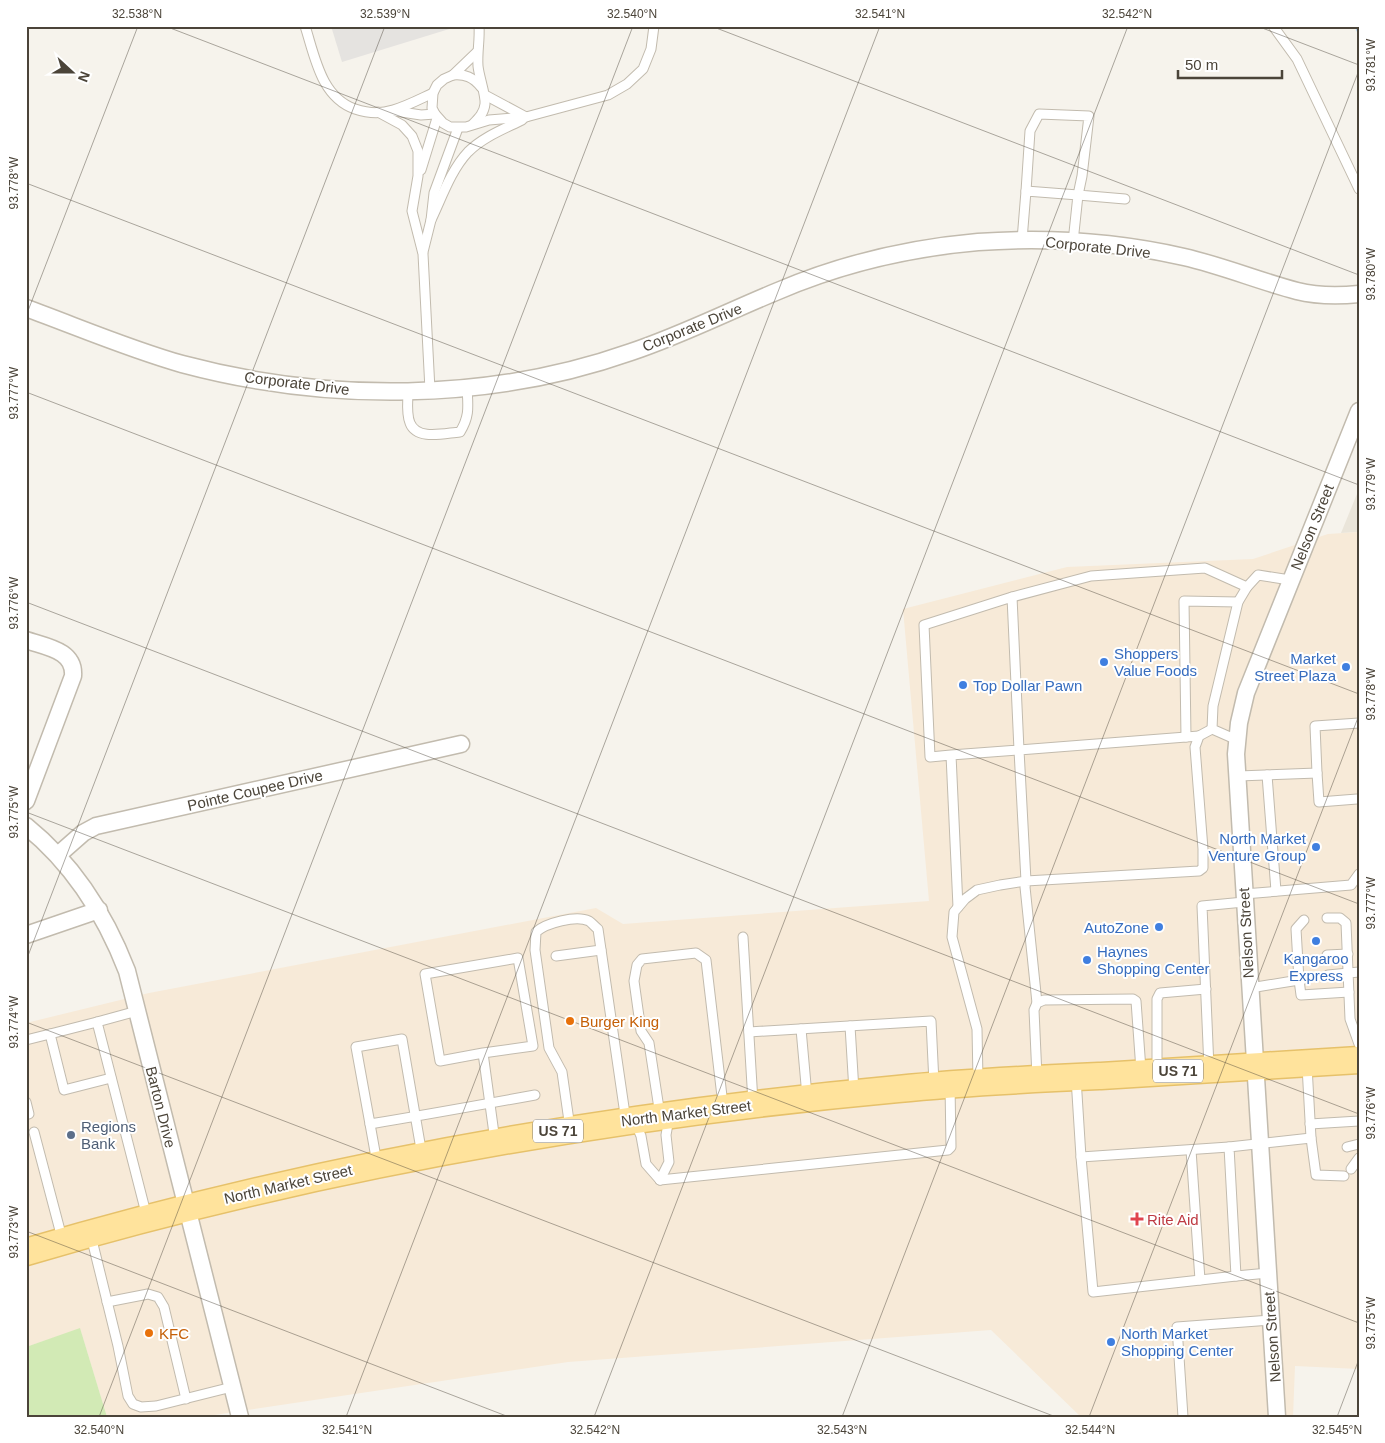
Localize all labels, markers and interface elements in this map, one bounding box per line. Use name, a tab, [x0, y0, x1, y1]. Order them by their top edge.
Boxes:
text: 32.538°N	[112, 7, 162, 21]
text: 32.539°N	[360, 7, 410, 21]
text: 32.540°N	[607, 7, 657, 21]
text: 32.541°N	[855, 7, 905, 21]
text: 32.542°N	[1102, 7, 1152, 21]
text: 93.781°W	[1364, 38, 1378, 91]
north arrow	[48, 48, 98, 98]
scale bar	[1178, 48, 1281, 80]
text: 50 m	[1185, 56, 1218, 73]
text: N	[75, 69, 93, 84]
text: 93.778°W	[7, 156, 21, 209]
street label: Corporate Drive	[1044, 233, 1152, 261]
text: 93.780°W	[1364, 247, 1378, 300]
street label: Corporate Drive	[640, 299, 744, 355]
text: 93.777°W	[7, 366, 21, 419]
street label: Corporate Drive	[243, 368, 351, 398]
text: 93.779°W	[1364, 457, 1378, 510]
street label: Nelson Street	[1287, 481, 1337, 572]
text: 93.776°W	[7, 576, 21, 629]
place label: Shoppers Value Foods	[1114, 645, 1197, 679]
place label: Market Street Plaza	[1254, 650, 1337, 684]
marker: Shoppers Value Foods	[1098, 656, 1110, 668]
marker: Market Street Plaza	[1340, 661, 1352, 673]
text: 93.778°W	[1364, 667, 1378, 720]
place label: Top Dollar Pawn	[973, 677, 1082, 694]
marker: Top Dollar Pawn	[957, 679, 969, 691]
street label: Pointe Coupee Drive	[186, 766, 324, 814]
text: 93.775°W	[7, 785, 21, 838]
place label: North Market Venture Group	[1208, 830, 1307, 864]
marker: North Market Venture Group	[1310, 841, 1322, 853]
text: 93.777°W	[1364, 876, 1378, 929]
street label: Nelson Street	[1235, 886, 1257, 979]
place label: AutoZone	[1084, 919, 1149, 936]
marker: AutoZone	[1153, 921, 1165, 933]
marker: Kangaroo Express	[1310, 935, 1322, 947]
place label: Haynes Shopping Center	[1097, 943, 1210, 977]
place label: Kangaroo Express	[1283, 950, 1349, 984]
marker: Haynes Shopping Center	[1081, 954, 1093, 966]
text: 93.774°W	[7, 995, 21, 1048]
place label: Burger King	[580, 1013, 659, 1030]
marker: Burger King	[564, 1015, 576, 1027]
road number: US 71	[1153, 1060, 1203, 1082]
street label: Barton Drive	[143, 1064, 179, 1150]
text: 93.776°W	[1364, 1086, 1378, 1139]
street label: North Market Street	[620, 1096, 753, 1129]
place label: Regions Bank	[81, 1118, 136, 1152]
road number: US 71	[533, 1120, 583, 1142]
marker: Regions Bank	[65, 1129, 77, 1141]
street label: North Market Street	[222, 1161, 354, 1207]
text: 93.773°W	[7, 1205, 21, 1258]
place label: Rite Aid	[1147, 1211, 1199, 1228]
marker: Rite Aid	[1131, 1213, 1143, 1225]
street label: Nelson Street	[1260, 1290, 1284, 1383]
text: 93.775°W	[1364, 1296, 1378, 1349]
place label: KFC	[159, 1325, 189, 1342]
place label: North Market Shopping Center	[1121, 1325, 1234, 1359]
marker: KFC	[143, 1327, 155, 1339]
marker: North Market Shopping Center	[1105, 1336, 1117, 1348]
text: 32.540°N	[74, 1423, 124, 1437]
text: 32.541°N	[322, 1423, 372, 1437]
text: 32.542°N	[570, 1423, 620, 1437]
text: 32.543°N	[817, 1423, 867, 1437]
text: 32.544°N	[1065, 1423, 1115, 1437]
text: 32.545°N	[1312, 1423, 1362, 1437]

